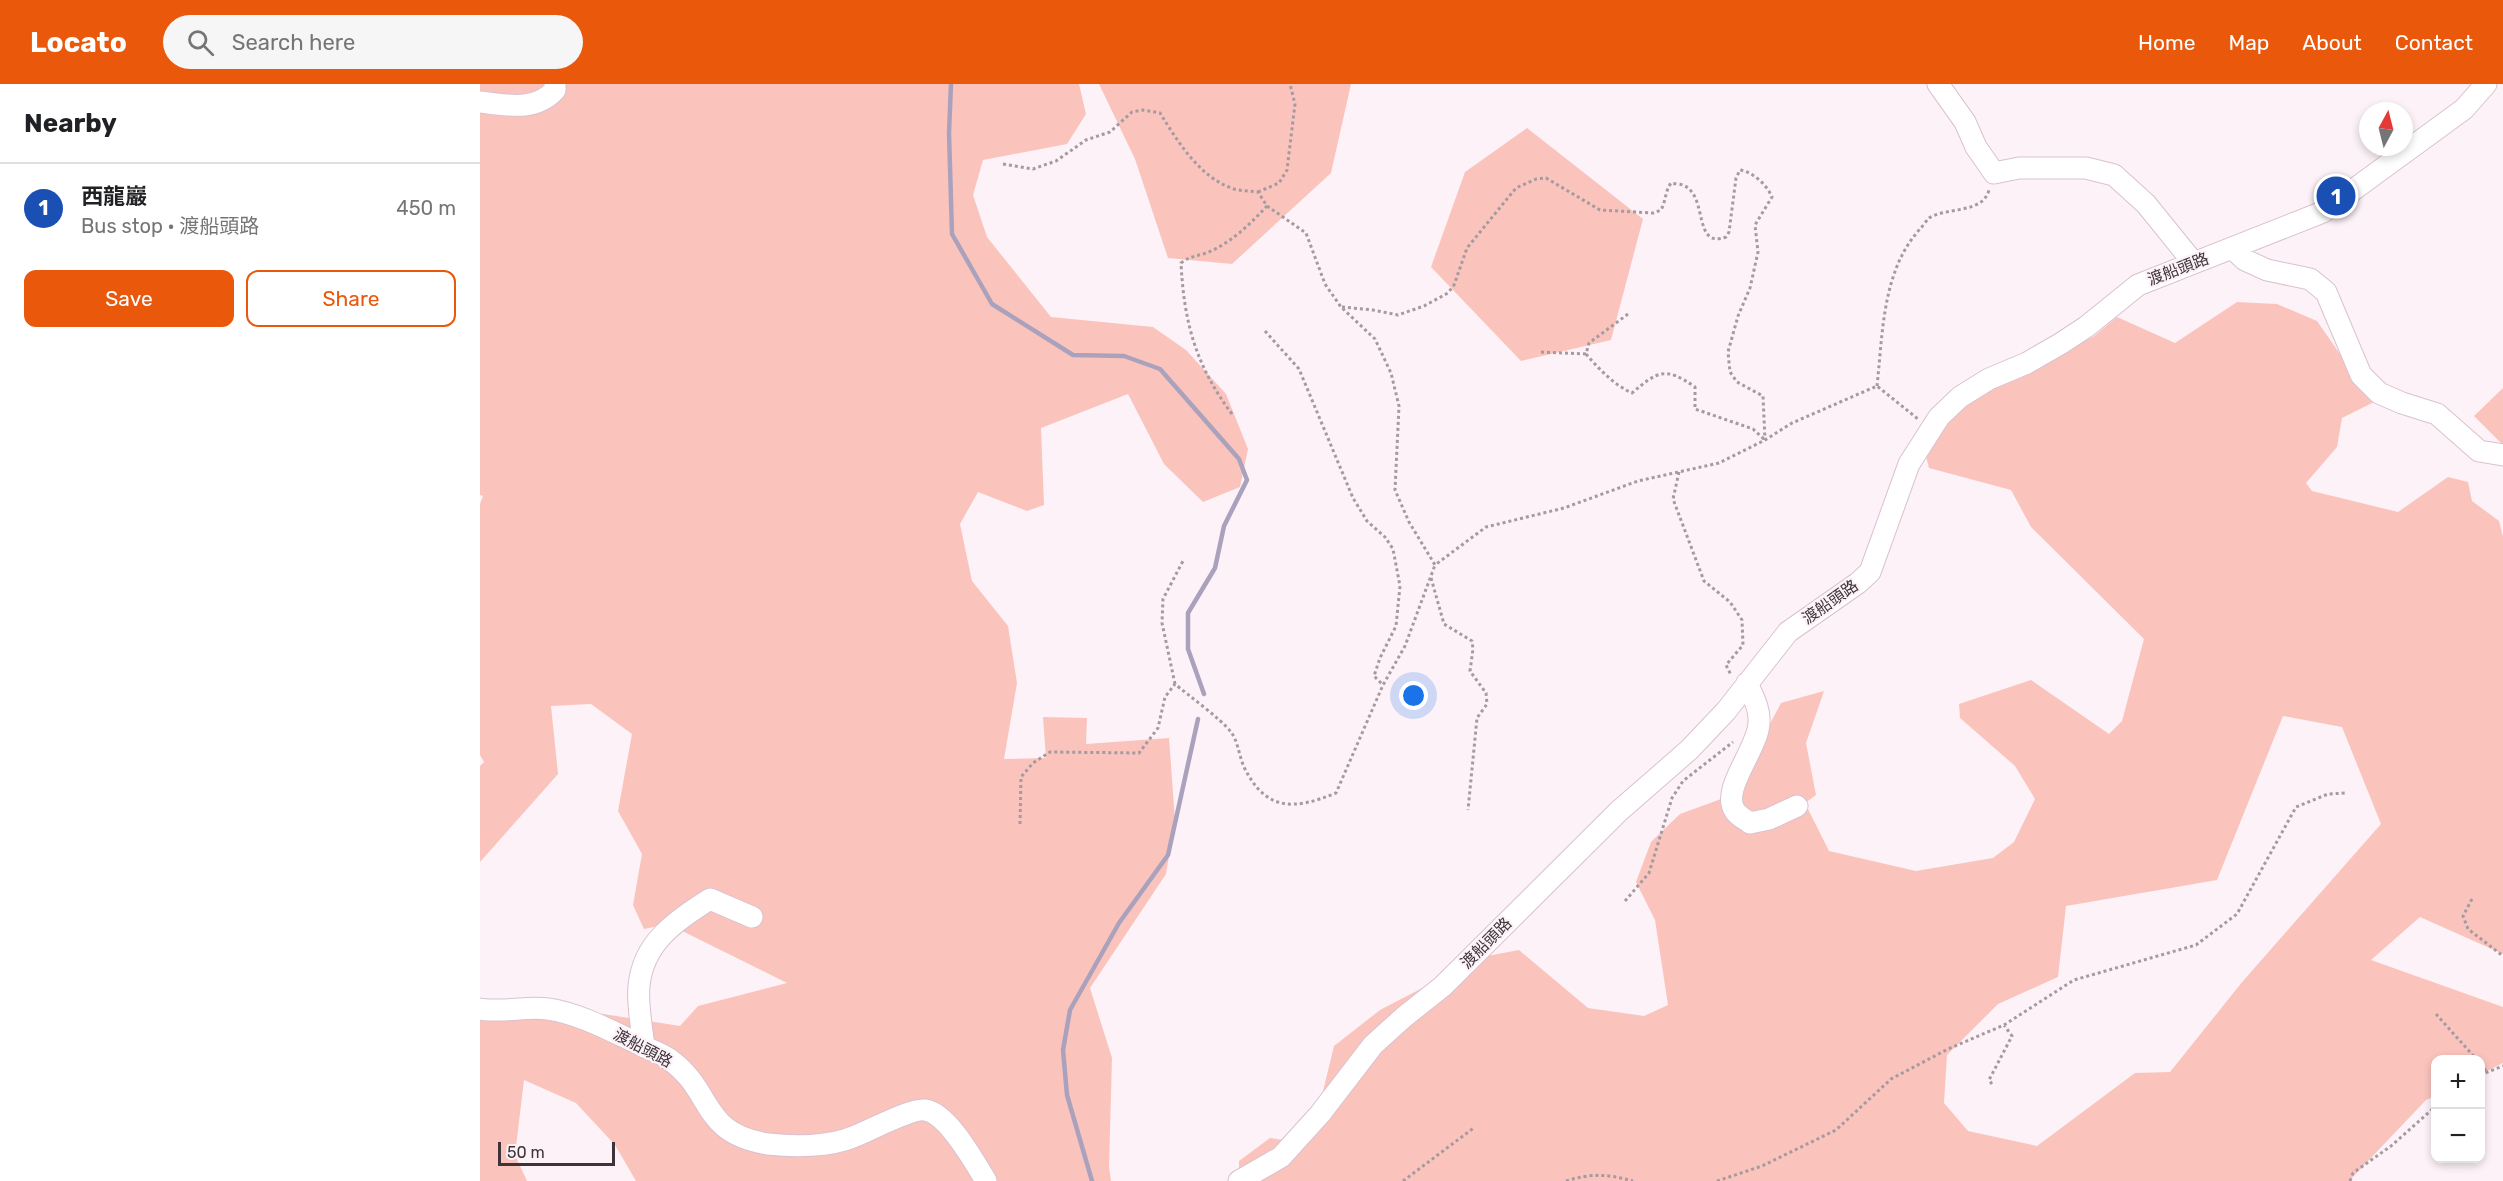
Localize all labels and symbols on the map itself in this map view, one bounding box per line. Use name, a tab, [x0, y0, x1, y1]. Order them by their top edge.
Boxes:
north arrow	[2359, 102, 2413, 156]
pin: 1	[2316, 174, 2356, 218]
street label: 渡船頭路	[2145, 249, 2211, 289]
street label: 渡船頭路	[1798, 576, 1862, 628]
your location	[1399, 681, 1428, 710]
street label: 渡船頭路	[1457, 914, 1515, 972]
street label: 渡船頭路	[610, 1025, 676, 1071]
scale bar	[498, 1139, 615, 1166]

